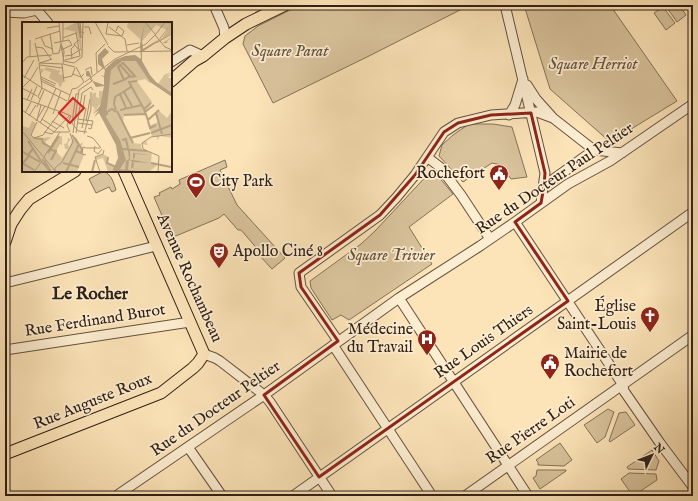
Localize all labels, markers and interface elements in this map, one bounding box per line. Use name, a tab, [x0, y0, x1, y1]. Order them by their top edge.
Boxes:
inset map	[22, 22, 172, 172]
park label: Square Parat	[252, 42, 329, 62]
park label: Square Herriot	[549, 55, 638, 75]
street label: Rue du Docteur Paul Peltier	[472, 119, 638, 239]
public building icon: Rochefort	[488, 163, 510, 191]
place label: Rochefort	[416, 164, 486, 184]
sports icon: City Park	[185, 171, 207, 199]
place label: City Park	[210, 172, 273, 192]
street label: Avenue Rochambeau	[151, 210, 226, 345]
theatre icon: Apollo Ciné 8	[208, 241, 230, 269]
place label: Apollo Ciné 8	[232, 242, 323, 262]
park label: Square Trivier	[347, 246, 436, 266]
district label: Le Rocher	[52, 284, 129, 305]
place label: Église Saint-Louis	[557, 295, 636, 335]
street label: Rue Ferdinand Burot	[23, 300, 167, 342]
street label: Rue Louis Thiers	[431, 300, 538, 384]
church icon: Église Saint-Louis	[639, 305, 661, 333]
place label: Médecine du Travail	[347, 320, 414, 358]
hospital icon: Médecine du Travail	[416, 328, 438, 356]
place label: Mairie de Rochefort	[564, 344, 634, 382]
public building icon: Mairie de Rochefort	[539, 352, 561, 380]
street label: Rue du Docteur Peltier	[147, 357, 285, 461]
street label: Rue Auguste Roux	[31, 369, 155, 435]
street label: Rue Pierre Loti	[482, 393, 580, 469]
north arrow	[632, 435, 672, 475]
text: N	[650, 440, 667, 457]

